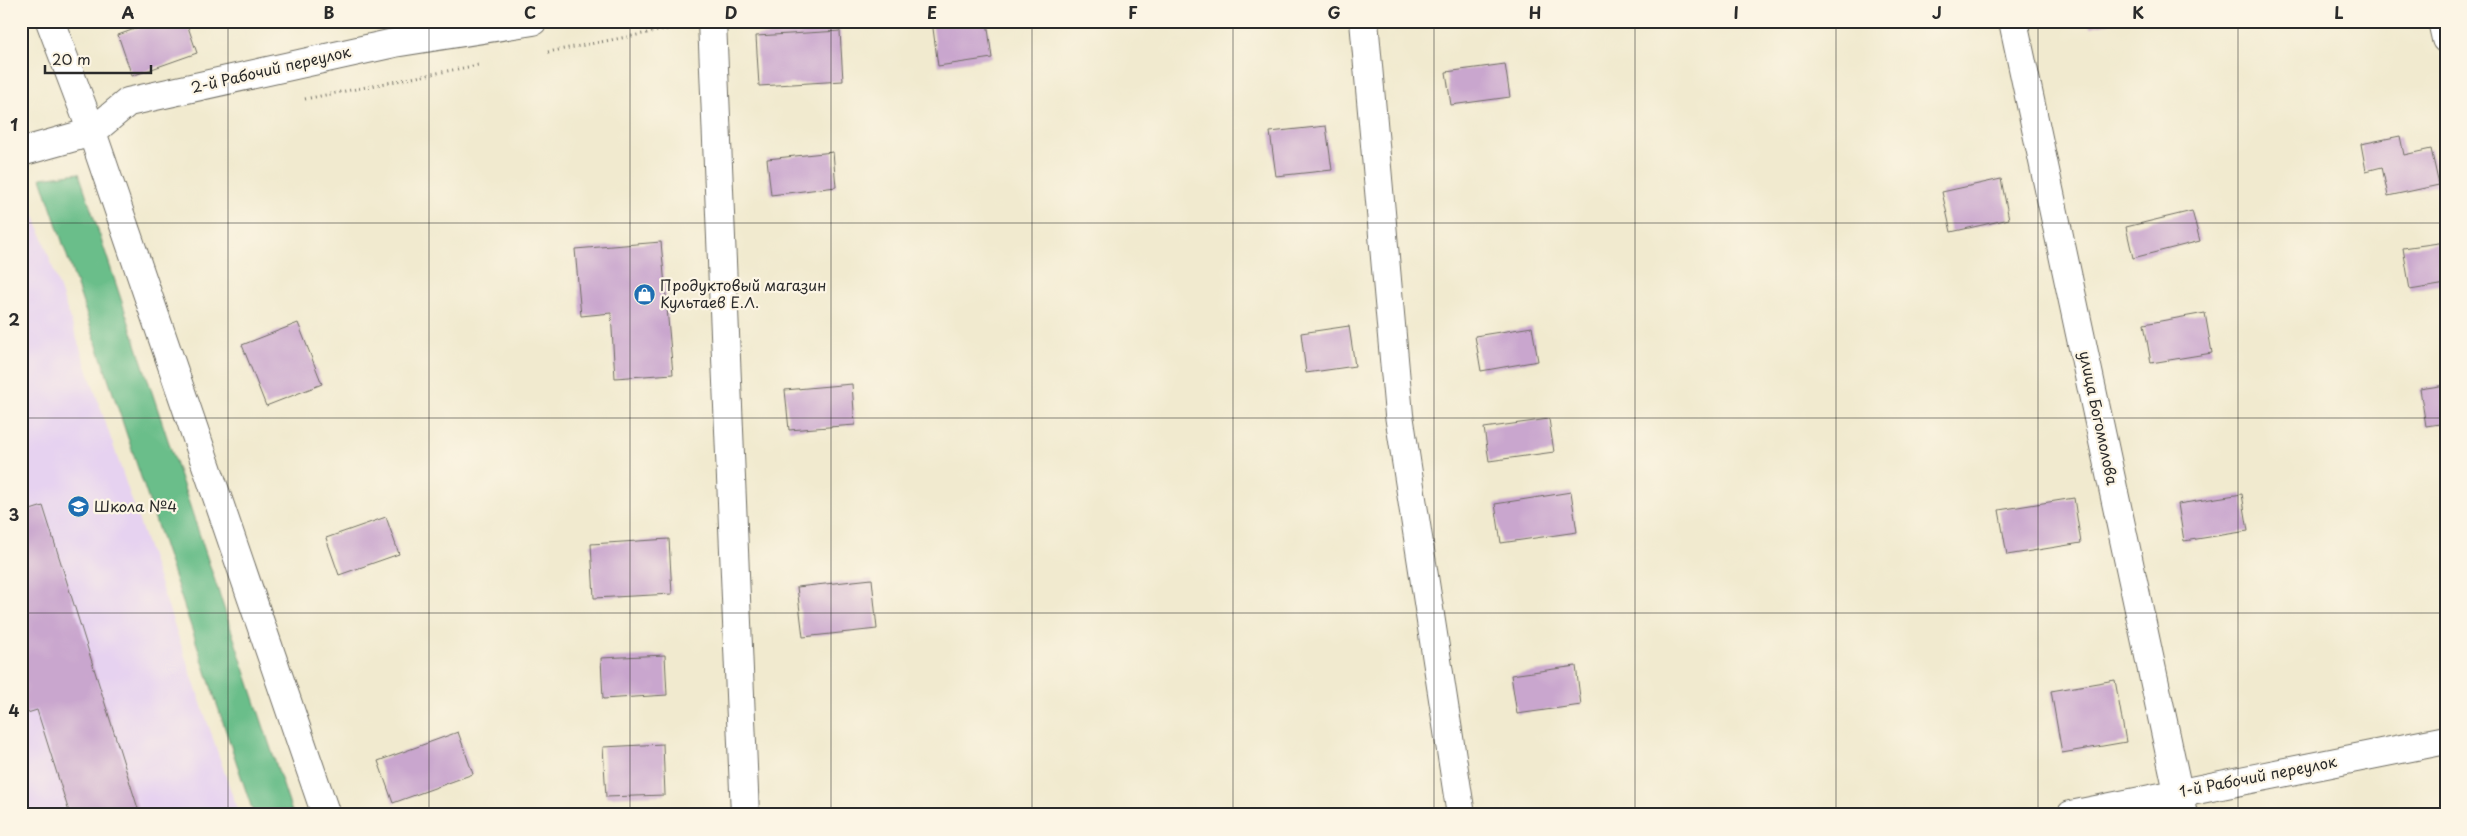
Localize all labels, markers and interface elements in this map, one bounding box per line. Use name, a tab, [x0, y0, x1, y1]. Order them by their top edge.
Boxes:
text: A	[122, 0, 135, 24]
text: B	[324, 0, 335, 24]
text: C	[524, 0, 536, 24]
text: D	[725, 0, 737, 24]
text: E	[927, 0, 937, 24]
text: F	[1128, 0, 1138, 24]
text: G	[1327, 0, 1341, 24]
text: H	[1529, 0, 1541, 24]
text: I	[1733, 0, 1739, 24]
text: J	[1932, 0, 1942, 24]
text: K	[2132, 0, 2144, 24]
text: L	[2334, 0, 2344, 24]
street label: 2-й Рабочий переулок	[188, 39, 353, 98]
scale bar	[45, 42, 151, 74]
text: 20 m	[52, 47, 91, 70]
text: 1	[10, 112, 18, 136]
place label: Продуктовый магазин Культаев Е.Л.	[660, 273, 826, 313]
shop icon: Продуктовый магазин Культаев Е.Л.	[632, 283, 656, 307]
text: 2	[8, 307, 20, 331]
street label: улица Богомолова	[2074, 348, 2125, 488]
place label: Школа №4	[94, 494, 177, 517]
school or university icon: Школа №4	[66, 495, 90, 519]
text: 3	[9, 502, 19, 526]
text: 4	[9, 698, 20, 722]
street label: 1-й Рабочий переулок	[2177, 749, 2338, 802]

